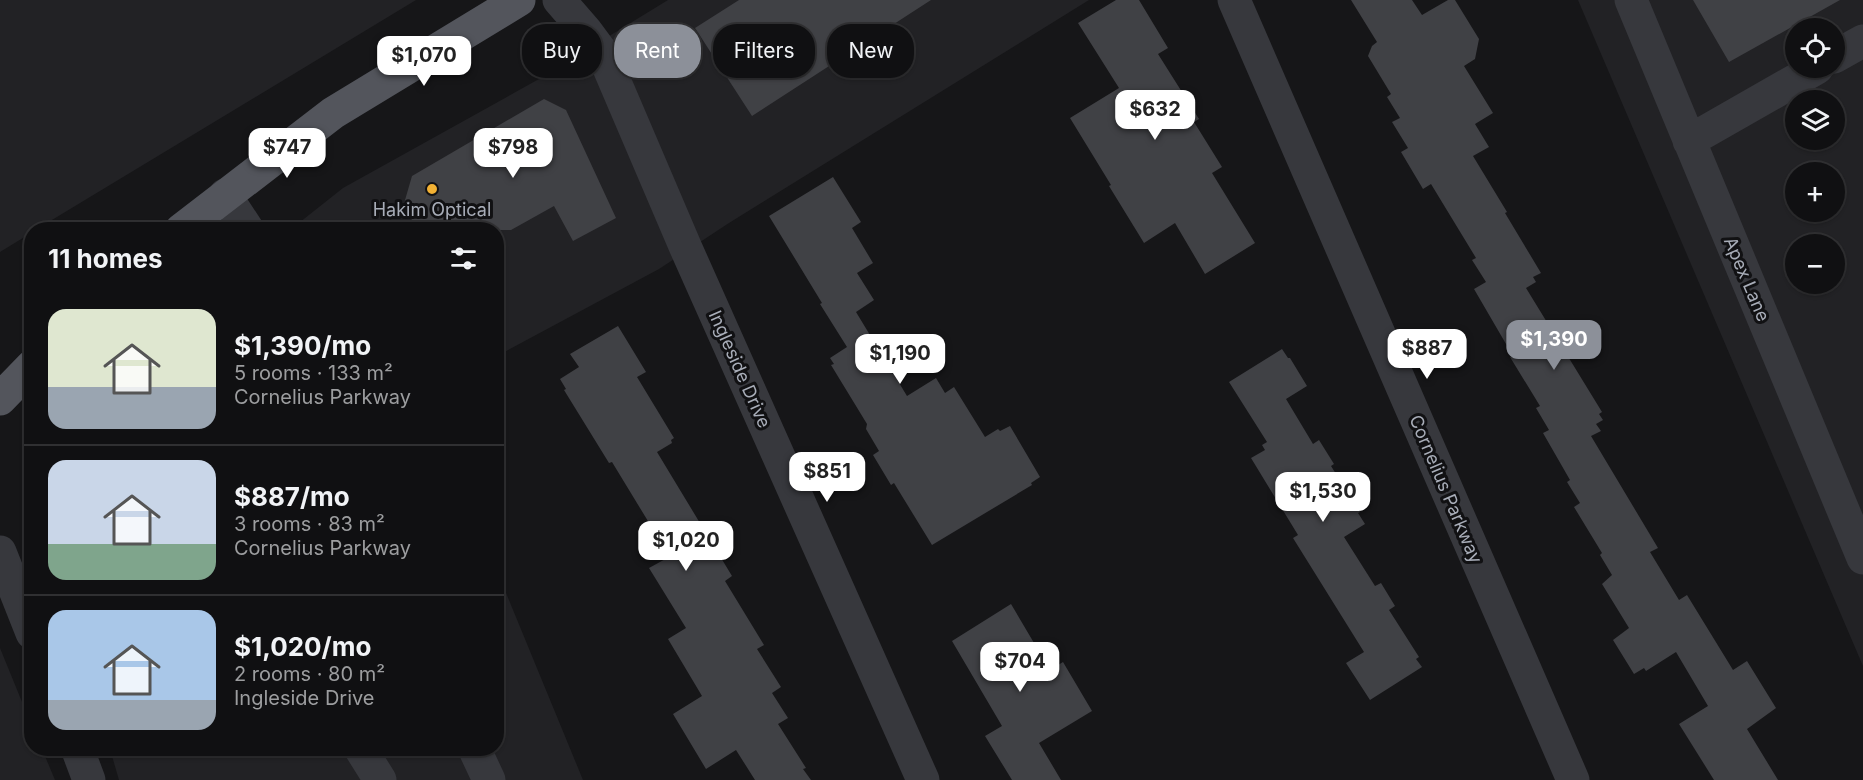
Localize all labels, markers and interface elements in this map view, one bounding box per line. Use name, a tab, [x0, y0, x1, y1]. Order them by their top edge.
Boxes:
map controls	[1785, 18, 1845, 294]
button: locate	[1785, 18, 1845, 78]
chip: Buy	[522, 24, 602, 78]
chip: Rent	[614, 24, 701, 78]
chip: Filters	[713, 24, 815, 78]
chip: New	[827, 24, 914, 78]
pin: $1,070	[375, 36, 473, 87]
text: $1,070	[391, 43, 457, 67]
pin: $632	[1119, 90, 1191, 141]
button: layers	[1785, 90, 1845, 150]
text: $632	[1129, 97, 1181, 121]
pin: $747	[251, 128, 323, 179]
pin: $798	[477, 128, 549, 179]
text: $747	[263, 135, 311, 159]
text: $798	[488, 135, 538, 159]
button: +	[1785, 162, 1845, 222]
marker: Hakim Optical	[425, 182, 439, 196]
place label: Hakim Optical	[373, 199, 491, 220]
street label: Apex Lane	[1720, 234, 1774, 324]
button: −	[1785, 234, 1845, 294]
icon: filters	[447, 242, 480, 275]
text: 11 homes	[48, 243, 163, 274]
street label: Ingleside Drive	[705, 307, 775, 431]
pin: $1,390	[1505, 320, 1603, 371]
text: $1,390	[1520, 327, 1588, 351]
pin: $887	[1391, 329, 1463, 380]
text: $1,390/mo	[234, 330, 371, 361]
icon: home	[96, 333, 168, 405]
pin: $1,190	[851, 334, 949, 385]
text: $887	[1402, 336, 1452, 360]
text: $1,190	[869, 341, 931, 365]
text: 5 rooms · 133 m²	[234, 361, 393, 385]
text: Cornelius Parkway	[234, 385, 411, 409]
street label: Cornelius Parkway	[1405, 412, 1487, 566]
pin: $851	[791, 452, 863, 503]
text: $851	[803, 459, 851, 483]
pin: $1,530	[1274, 472, 1372, 523]
text: $1,530	[1289, 479, 1357, 503]
text: $887/mo	[234, 481, 350, 512]
icon: home	[96, 484, 168, 556]
text: 3 rooms · 83 m²	[234, 512, 385, 536]
pin: $1,020	[637, 521, 735, 572]
text: $1,020	[652, 528, 720, 552]
text: Cornelius Parkway	[234, 536, 411, 560]
text: $1,020/mo	[234, 631, 371, 662]
icon: home	[96, 634, 168, 706]
pin: $704	[984, 642, 1056, 693]
text: $704	[994, 649, 1046, 673]
text: 2 rooms · 80 m²	[234, 662, 385, 686]
text: Ingleside Drive	[234, 686, 375, 710]

